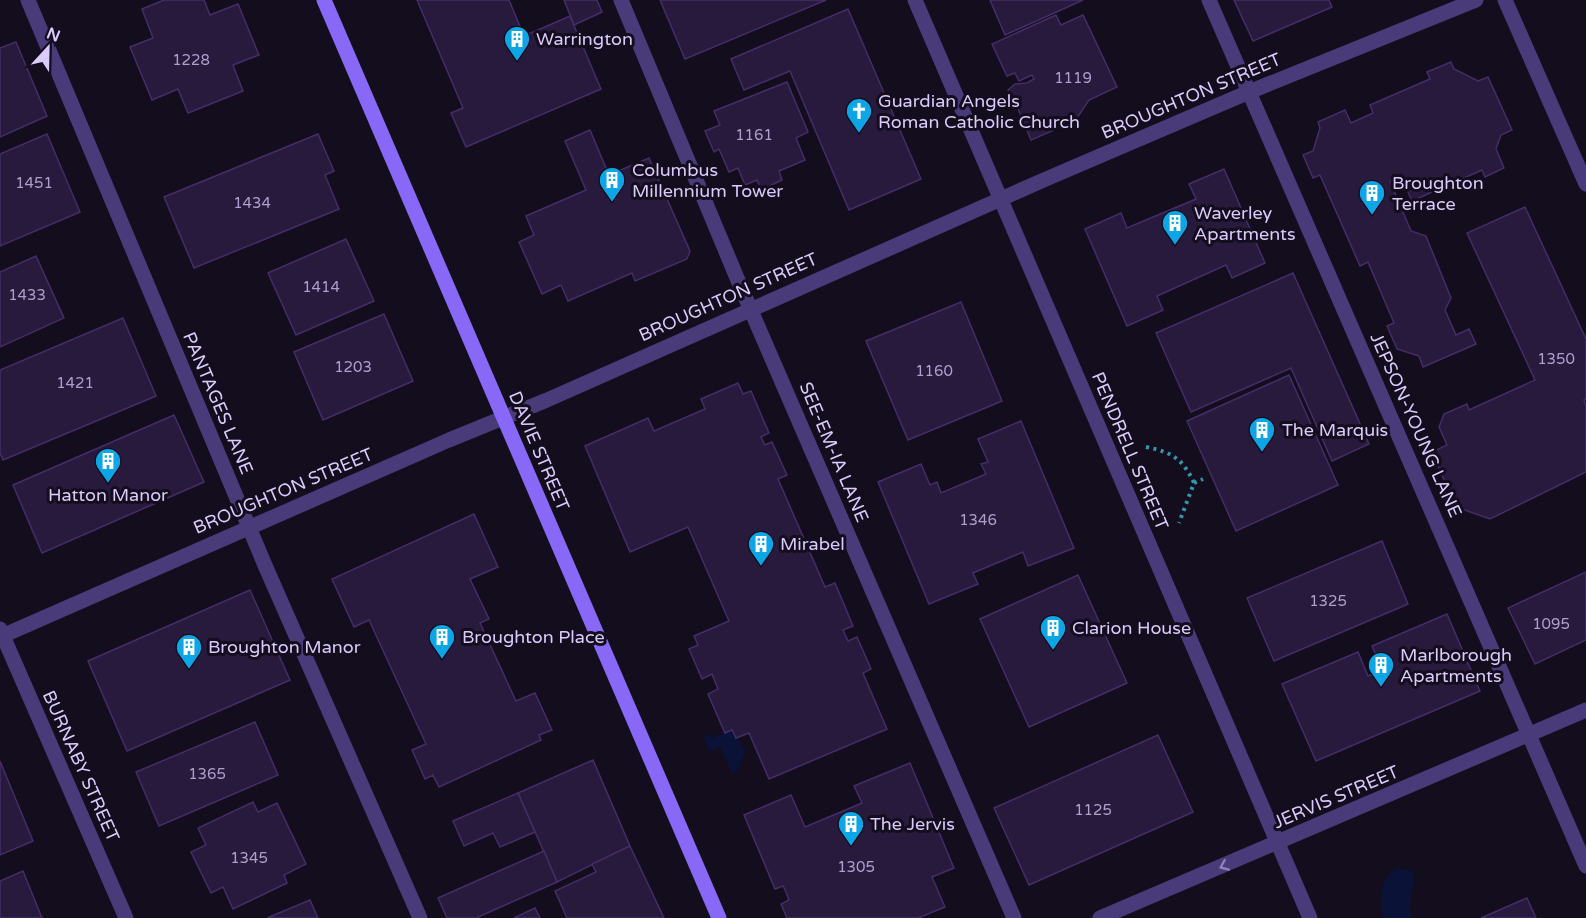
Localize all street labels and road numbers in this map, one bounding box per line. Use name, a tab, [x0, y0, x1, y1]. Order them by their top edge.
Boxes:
street label: BROUGHTON STREET	[1098, 48, 1284, 144]
street label: BROUGHTON STREET	[635, 248, 821, 346]
street label: PANTAGES LANE	[178, 329, 258, 477]
street label: JEPSON-YOUNG LANE	[1365, 329, 1467, 521]
street label: PENDRELL STREET	[1087, 369, 1173, 533]
street label: SEE-EM-IA LANE	[795, 379, 873, 525]
street label: DAVIE STREET	[504, 388, 574, 514]
street label: BROUGHTON STREET	[190, 443, 376, 539]
street label: BURNABY STREET	[38, 687, 124, 845]
street label: JERVIS STREET	[1270, 761, 1402, 833]

